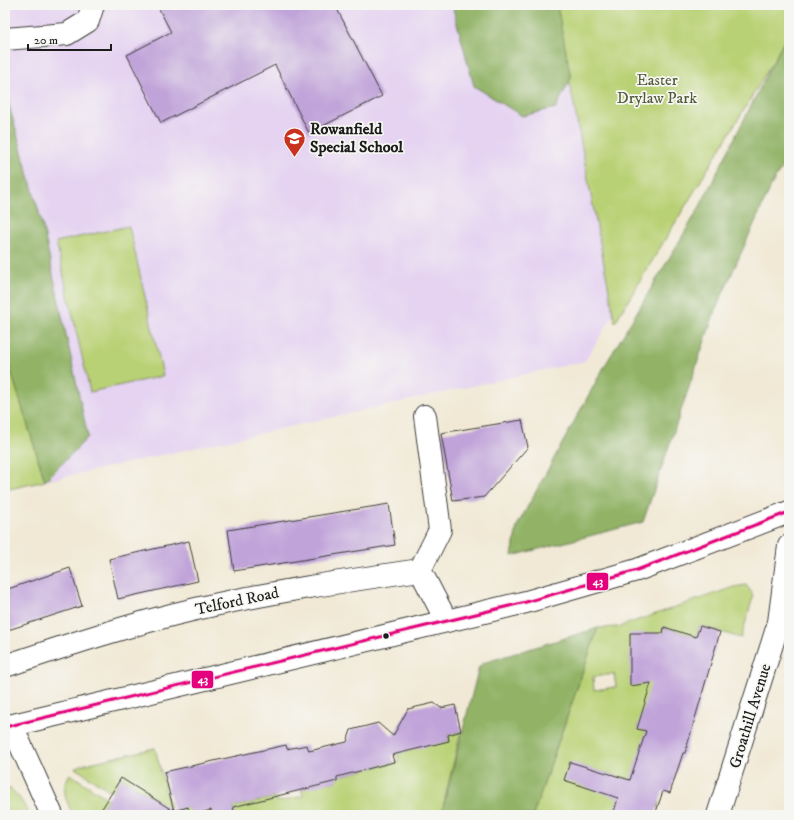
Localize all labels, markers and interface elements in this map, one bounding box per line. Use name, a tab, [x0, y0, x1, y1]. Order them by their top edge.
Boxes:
scale bar	[28, 26, 111, 52]
text: 20 m	[34, 33, 58, 48]
park label: Easter Drylaw Park	[617, 70, 697, 108]
place label: Rowanfield Special School	[310, 119, 404, 157]
school or university icon: Rowanfield Special School	[282, 125, 308, 158]
line badge: 43	[586, 572, 609, 591]
text: 43	[592, 575, 603, 589]
street label: Telford Road	[193, 582, 281, 620]
unlabelled marker	[381, 631, 391, 641]
street label: Groathill Avenue	[725, 661, 776, 771]
line badge: 43	[191, 670, 214, 689]
text: 43	[197, 673, 208, 687]

